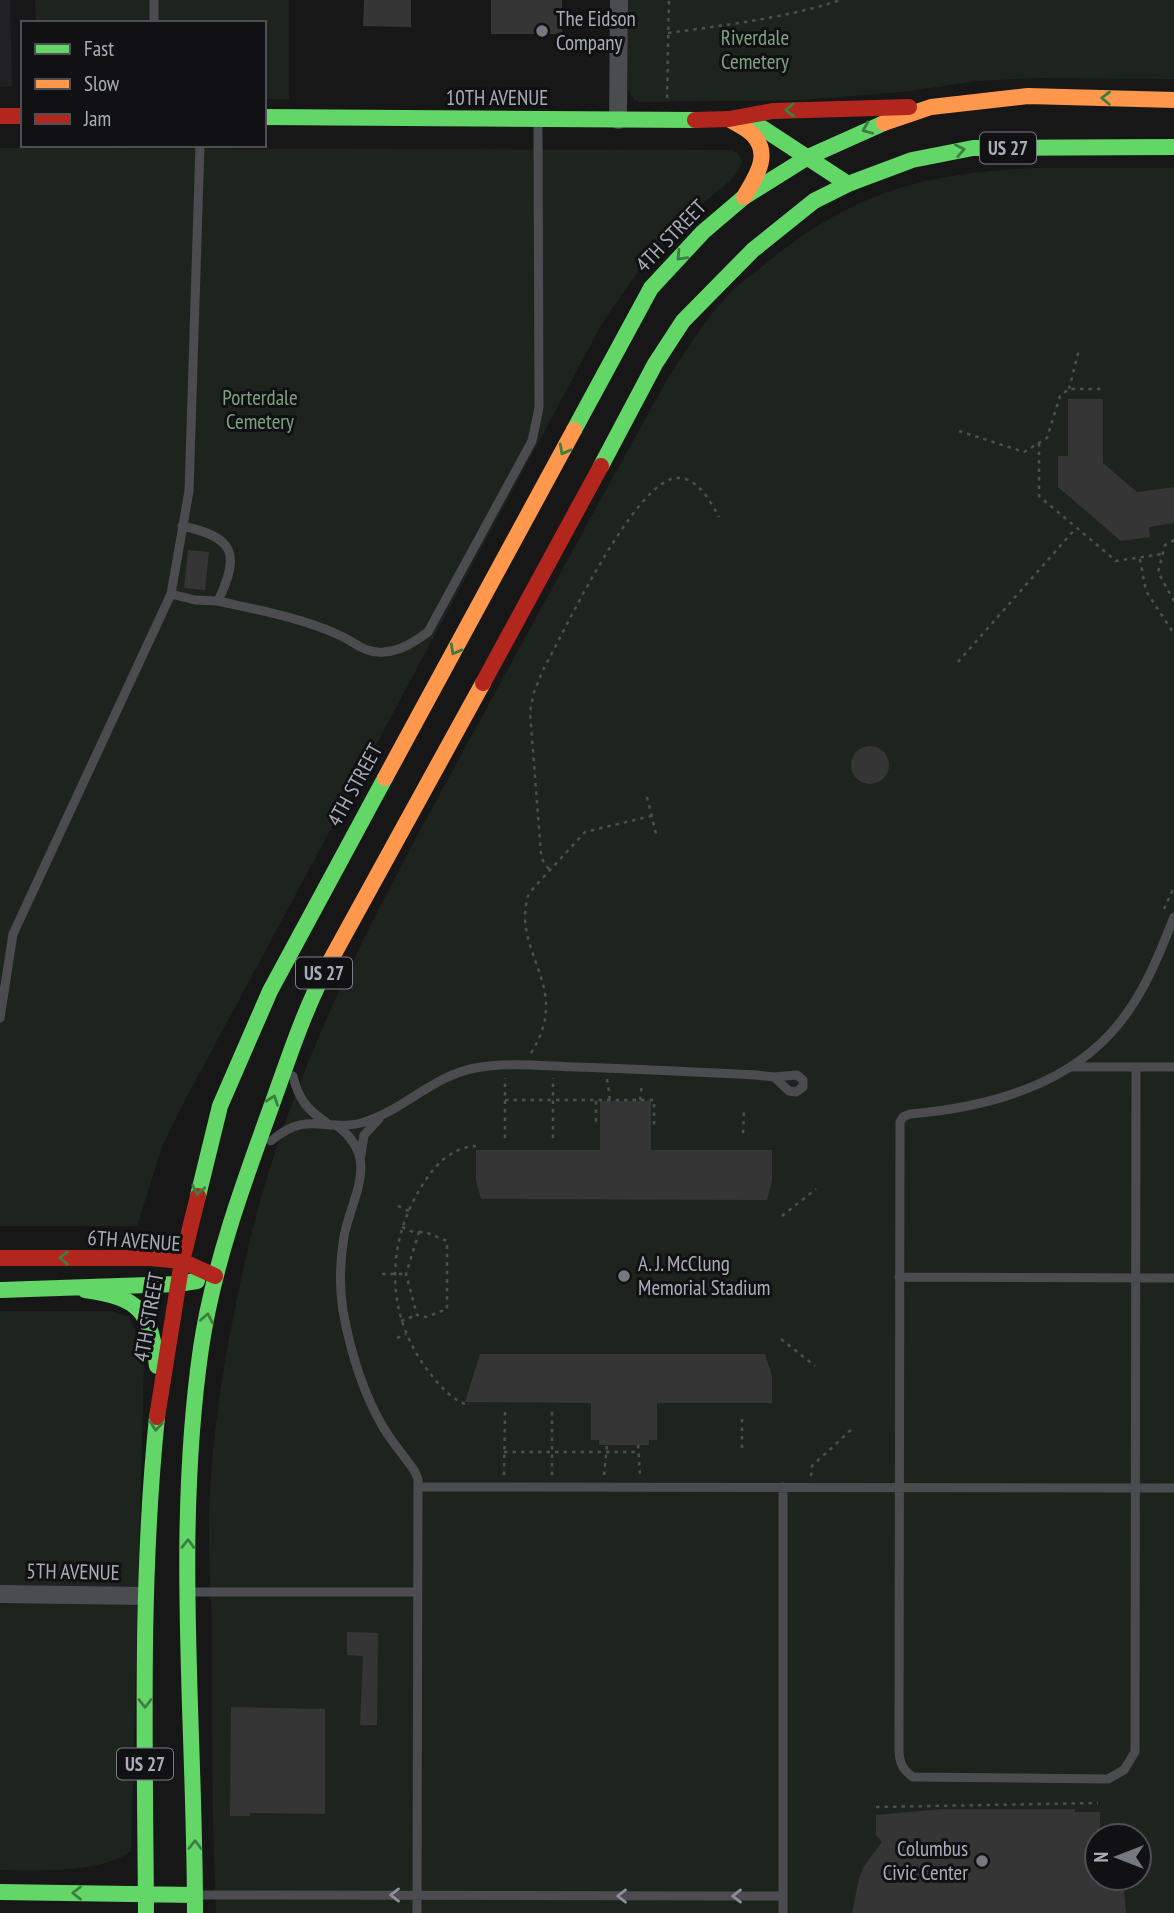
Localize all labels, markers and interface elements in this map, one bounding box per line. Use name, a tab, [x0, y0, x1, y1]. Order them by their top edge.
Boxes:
place label: The Eidson Company	[556, 5, 636, 56]
legend	[21, 21, 266, 147]
marker: The Eidson Company	[534, 23, 550, 39]
park label: Riverdale Cemetery	[721, 24, 789, 75]
text: Fast	[84, 35, 114, 62]
text: Slow	[84, 70, 120, 97]
street label: 10TH AVENUE	[446, 84, 548, 111]
one-way arrow	[1100, 90, 1111, 106]
one-way arrow	[784, 103, 795, 118]
text: Jam	[83, 105, 111, 132]
one-way arrow	[862, 121, 874, 135]
road number: US 27	[980, 132, 1036, 164]
one-way arrow	[954, 144, 966, 159]
street label: 4TH STREET	[630, 193, 712, 278]
one-way arrow	[676, 248, 689, 261]
park label: Porterdale Cemetery	[222, 384, 298, 435]
one-way arrow	[559, 443, 572, 455]
one-way arrow	[450, 642, 463, 655]
street label: 4TH STREET	[321, 738, 389, 831]
road number: US 27	[296, 958, 352, 988]
one-way arrow	[265, 1095, 279, 1107]
one-way arrow	[191, 1184, 206, 1196]
street label: 6TH AVENUE	[87, 1224, 181, 1257]
one-way arrow	[59, 1250, 69, 1266]
place label: A. J. McClung Memorial Stadium	[638, 1250, 770, 1301]
marker: A. J. McClung Memorial Stadium	[616, 1268, 632, 1284]
street label: 4TH STREET	[127, 1269, 170, 1364]
one-way arrow	[199, 1312, 214, 1324]
one-way arrow	[148, 1420, 163, 1431]
one-way arrow	[181, 1538, 196, 1549]
street label: 5TH AVENUE	[26, 1557, 120, 1586]
one-way arrow	[137, 1698, 153, 1708]
road number: US 27	[117, 1748, 173, 1780]
north arrow	[1083, 1822, 1153, 1892]
place label: Columbus Civic Center	[883, 1835, 968, 1886]
one-way arrow	[187, 1839, 203, 1850]
text: N	[1089, 1852, 1113, 1862]
marker: Columbus Civic Center	[974, 1853, 990, 1869]
one-way arrow	[72, 1885, 82, 1901]
one-way arrow	[389, 1887, 400, 1903]
one-way arrow	[617, 1888, 627, 1904]
one-way arrow	[731, 1888, 741, 1904]

